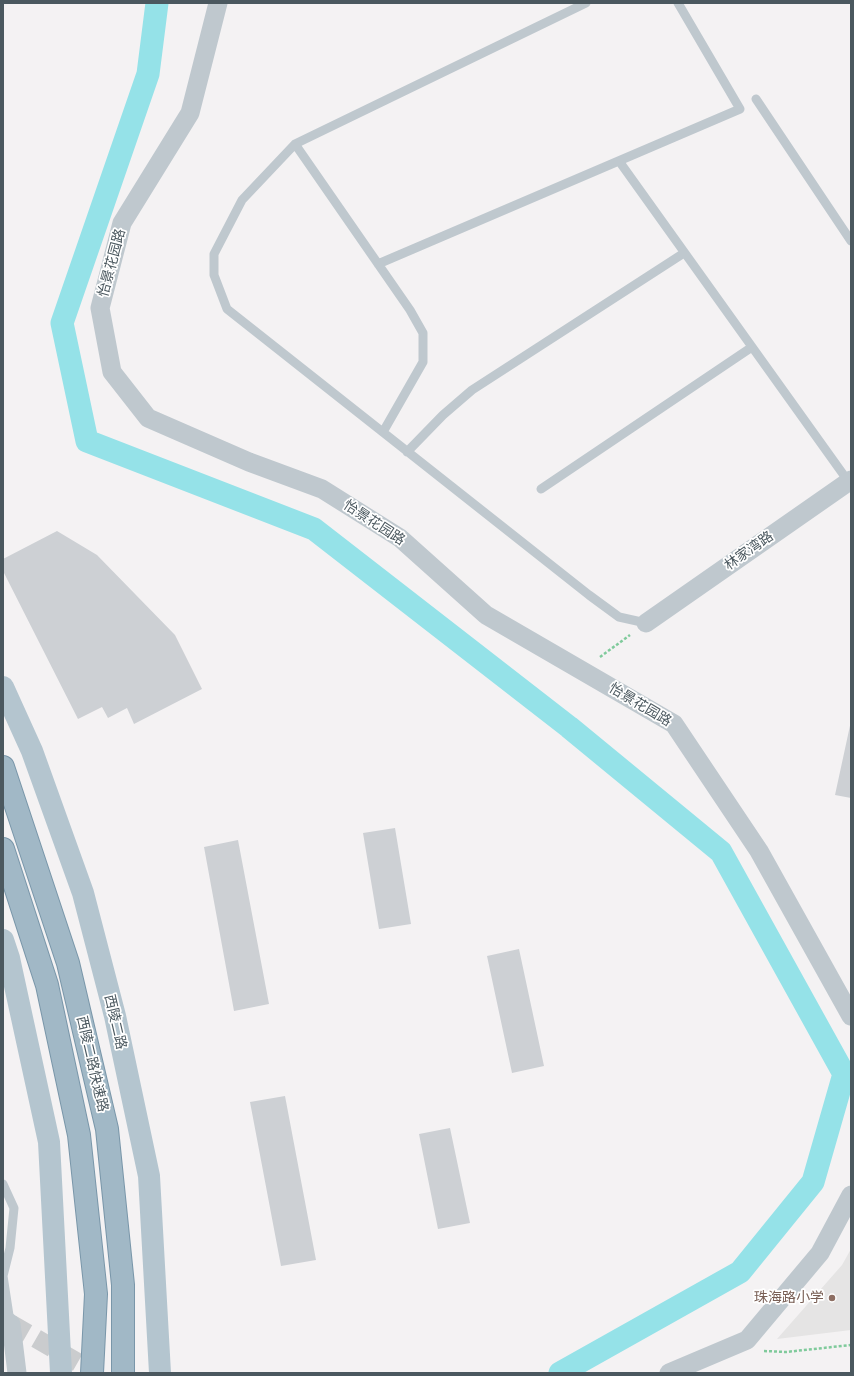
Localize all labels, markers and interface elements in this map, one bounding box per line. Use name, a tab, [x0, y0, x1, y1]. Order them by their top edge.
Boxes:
street label: 怡景花园路	[95, 227, 129, 299]
street label: 怡景花园路	[340, 497, 408, 549]
street label: 林家湾路	[721, 528, 777, 574]
street label: 怡景花园路	[606, 680, 674, 730]
street label: 西陵二路	[101, 993, 129, 1051]
street label: 西陵二路快速路	[73, 1014, 111, 1114]
place label: 珠海路小学	[754, 1290, 824, 1306]
marker: 珠海路小学	[827, 1293, 837, 1303]

